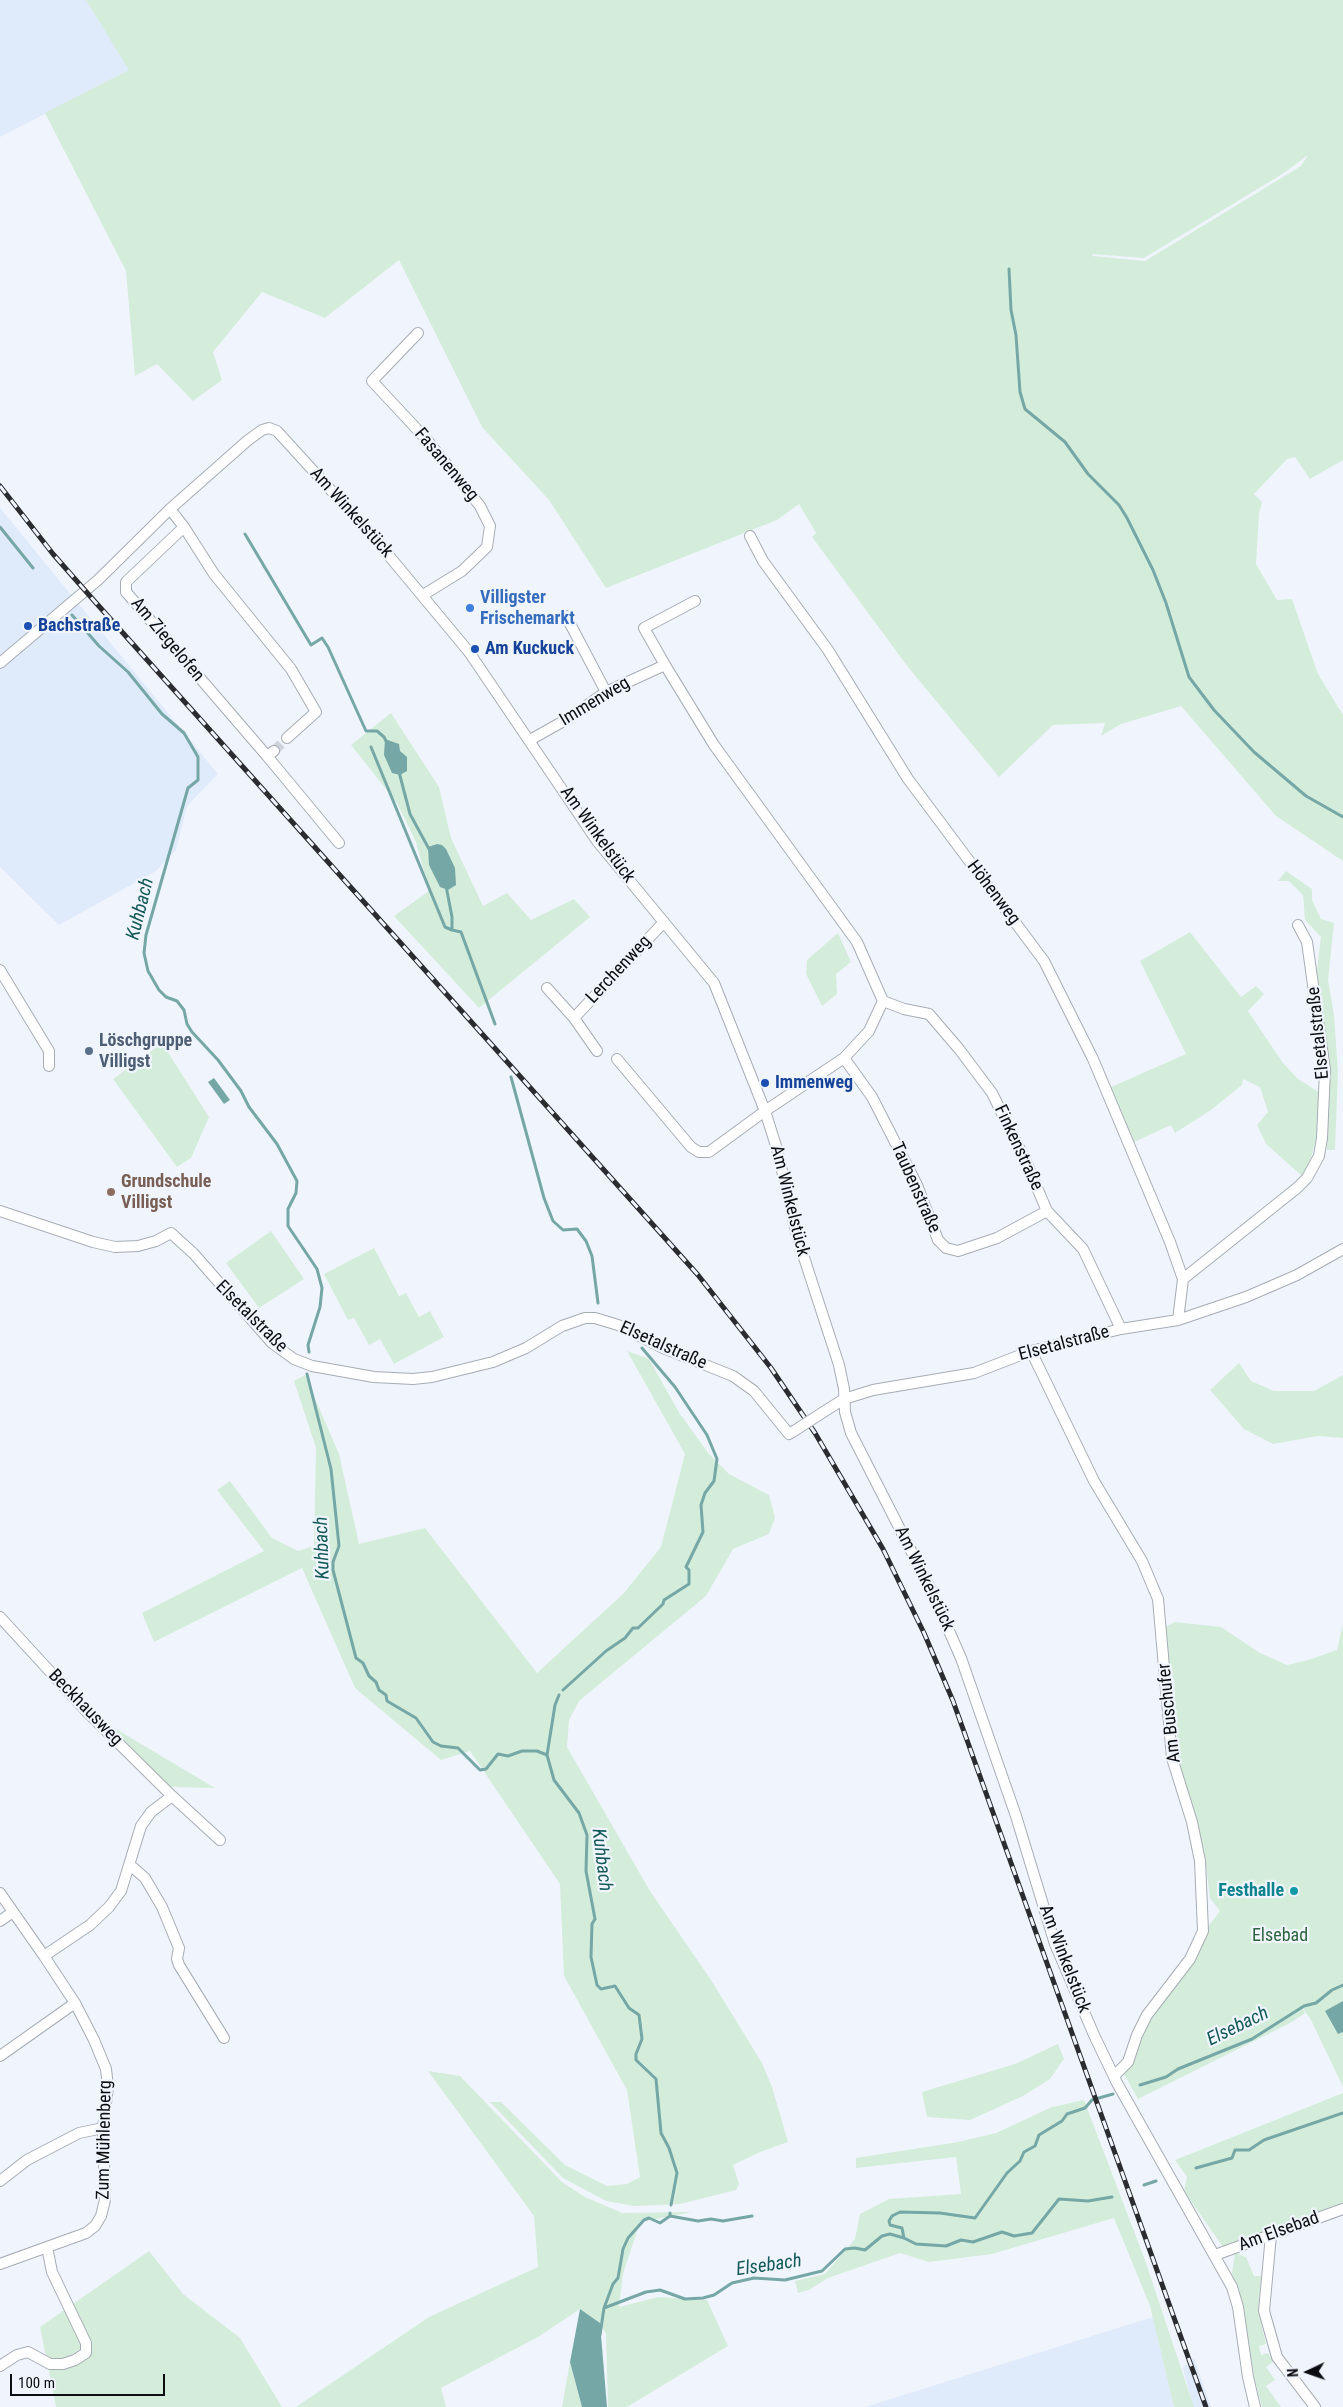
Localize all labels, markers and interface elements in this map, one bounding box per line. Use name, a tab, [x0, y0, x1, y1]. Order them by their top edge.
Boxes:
street label: Fasanenweg	[409, 424, 483, 506]
street label: Am Winkelstück	[305, 463, 397, 563]
place label: Villigster Frischemarkt	[480, 587, 575, 630]
street label: Am Ziegelofen	[126, 594, 208, 686]
marker: Villigster Frischemarkt	[464, 602, 476, 614]
place label: Bachstraße	[38, 615, 120, 637]
marker: Bachstraße	[22, 620, 34, 632]
place label: Am Kuckuck	[485, 638, 574, 660]
marker: Am Kuckuck	[469, 643, 481, 655]
street label: Immenweg	[556, 673, 634, 731]
street label: Am Winkelstück	[555, 783, 639, 887]
street label: Höhenweg	[962, 857, 1024, 929]
water label: Kuhbach	[122, 876, 160, 942]
street label: Lerchenweg	[582, 931, 656, 1009]
street label: Elsetalstraße	[1303, 986, 1335, 1080]
place label: Löschgruppe Villigst	[99, 1030, 192, 1072]
marker: Löschgruppe Villigst	[83, 1045, 95, 1057]
place label: Immenweg	[775, 1072, 853, 1094]
marker: Immenweg	[759, 1077, 771, 1089]
street label: Finkenstraße	[989, 1102, 1047, 1194]
street label: Taubenstraße	[885, 1139, 945, 1237]
street label: Am Winkelstück	[765, 1143, 813, 1259]
place label: Grundschule Villigst	[121, 1171, 211, 1214]
marker: Grundschule Villigst	[105, 1186, 117, 1198]
street label: Elsetalstraße	[211, 1277, 291, 1357]
street label: Elsetalstraße	[616, 1317, 710, 1375]
street label: Elsetalstraße	[1016, 1322, 1112, 1366]
water label: Kuhbach	[311, 1516, 335, 1580]
street label: Am Winkelstück	[889, 1523, 959, 1635]
street label: Am Buschufer	[1154, 1662, 1186, 1764]
street label: Beckhausweg	[43, 1665, 127, 1751]
water label: Kuhbach	[586, 1827, 616, 1893]
place label: Festhalle	[1218, 1880, 1284, 1902]
marker: Festhalle	[1288, 1885, 1300, 1897]
street label: Am Winkelstück	[1034, 1902, 1094, 2016]
park label: Elsebad	[1252, 1925, 1308, 1947]
water label: Elsebach	[1203, 2002, 1273, 2052]
street label: Zum Mühlenberg	[93, 2080, 117, 2200]
street label: Am Elsebad	[1236, 2207, 1322, 2257]
water label: Elsebach	[735, 2250, 803, 2282]
north arrow	[1283, 2347, 1333, 2397]
scale bar	[12, 2364, 168, 2396]
text: N	[1285, 2368, 1301, 2377]
text: 100 m	[18, 2374, 55, 2392]

